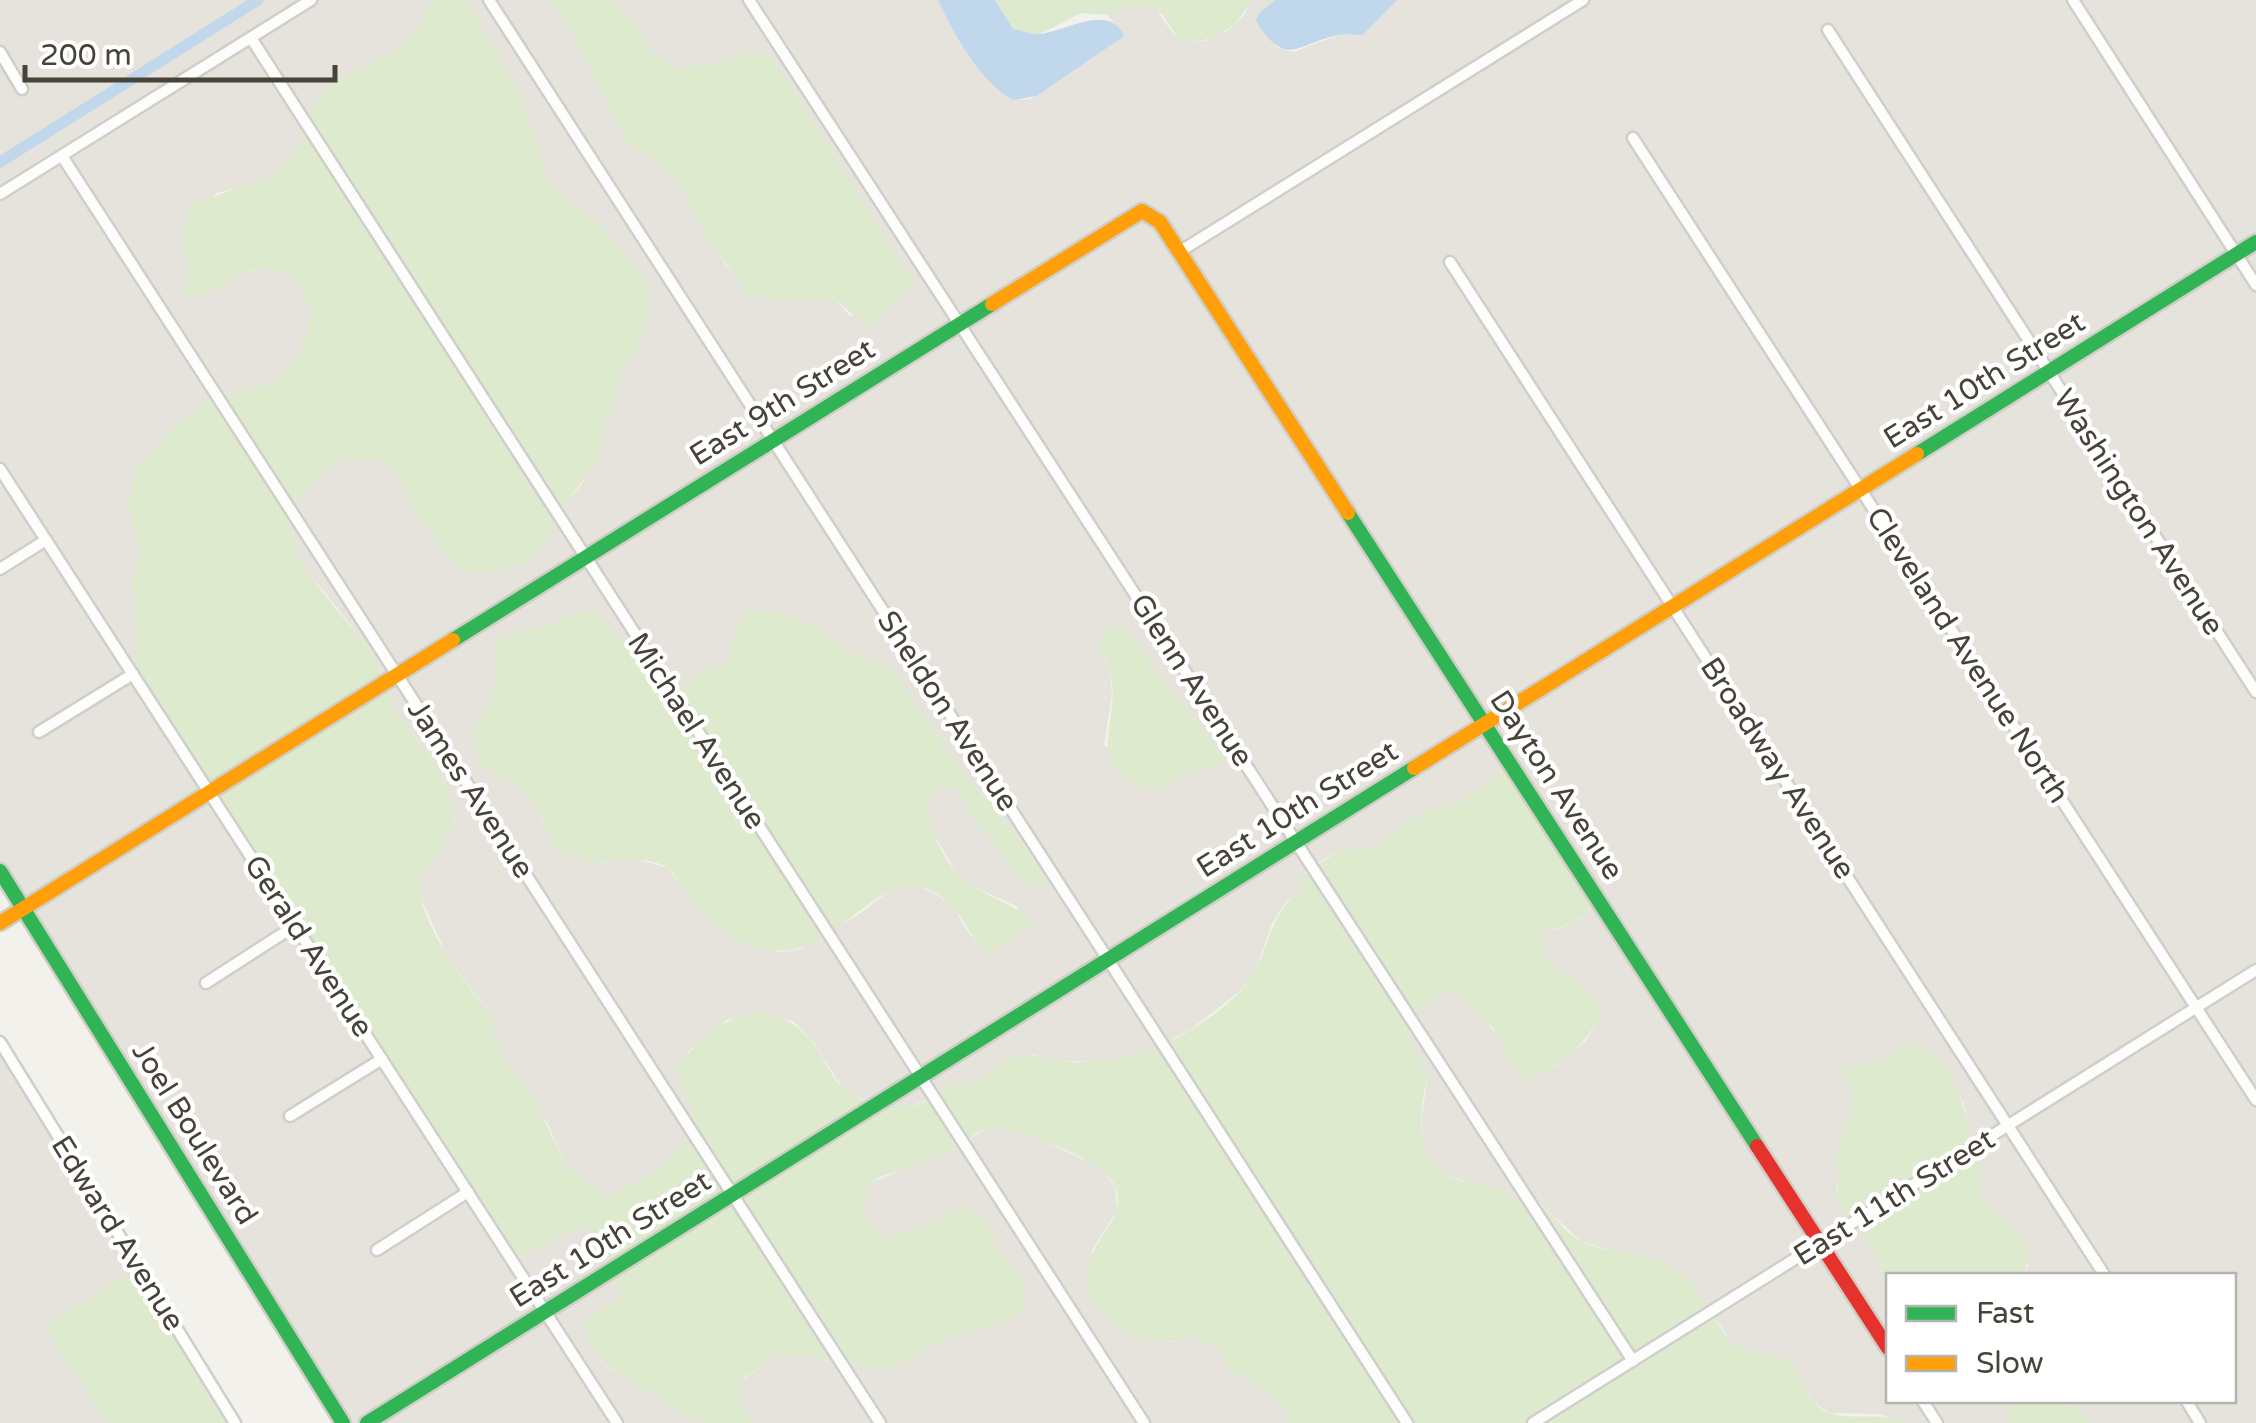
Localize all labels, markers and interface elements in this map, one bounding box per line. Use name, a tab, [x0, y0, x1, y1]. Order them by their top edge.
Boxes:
scale bar	[25, 20, 335, 82]
text: 200 m	[40, 37, 132, 74]
street label: East 10th Street	[1877, 304, 2092, 457]
street label: East 9th Street	[683, 331, 882, 474]
street label: Washington Avenue	[2045, 382, 2232, 642]
street label: Cleveland Avenue North	[1858, 500, 2077, 810]
street label: Glenn Avenue	[1122, 587, 1261, 774]
street label: Sheldon Avenue	[869, 604, 1026, 818]
street label: Michael Avenue	[619, 626, 774, 836]
street label: Broadway Avenue	[1692, 650, 1863, 886]
street label: Dayton Avenue	[1482, 684, 1632, 887]
street label: James Avenue	[399, 693, 542, 885]
street label: East 10th Street	[1190, 733, 1405, 886]
street label: Gerald Avenue	[236, 848, 381, 1044]
street label: Joel Boulevard	[124, 1035, 266, 1231]
street label: East 11th Street	[1787, 1121, 2002, 1274]
street label: Edward Avenue	[43, 1129, 192, 1338]
street label: East 10th Street	[503, 1163, 718, 1316]
legend	[1886, 1273, 2236, 1403]
text: Fast	[1976, 1295, 2035, 1332]
text: Slow	[1976, 1345, 2044, 1382]

